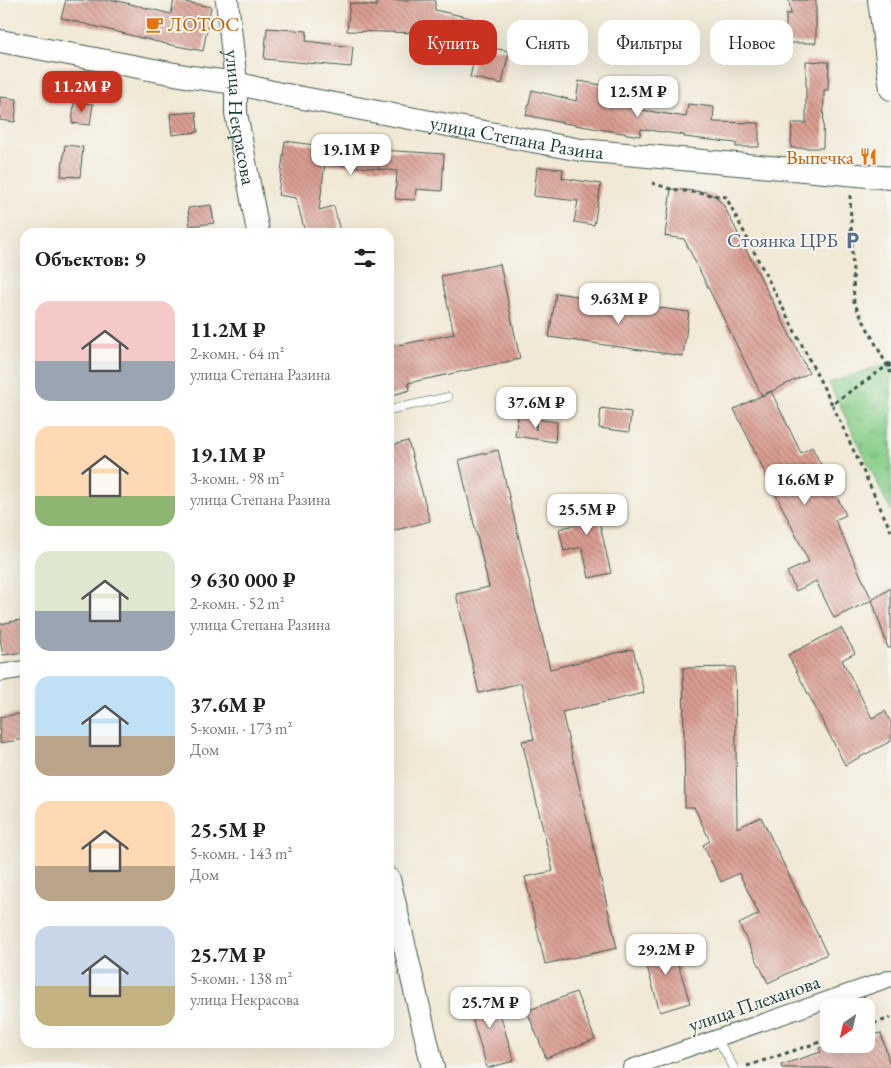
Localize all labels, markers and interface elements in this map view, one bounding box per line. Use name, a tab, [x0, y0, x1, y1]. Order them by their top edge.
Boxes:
place label: ЛОТОС	[168, 11, 240, 37]
cafe icon: ЛОТОС	[144, 14, 164, 34]
chip: Купить	[409, 20, 497, 65]
chip: Снять	[507, 20, 588, 65]
chip: Фильтры	[598, 20, 700, 65]
chip: Новое	[710, 20, 793, 65]
street label: улица Некрасова	[219, 48, 262, 187]
pin: 11.2M ₽	[36, 70, 128, 113]
text: 11.2M ₽	[53, 76, 111, 97]
pin: 12.5M ₽	[592, 76, 684, 118]
text: 12.5M ₽	[609, 81, 667, 102]
street label: улица Степана Разина	[428, 109, 605, 165]
pin: 19.1M ₽	[305, 134, 397, 176]
text: 19.1M ₽	[322, 139, 380, 160]
place label: Выпечка	[786, 144, 854, 170]
restaurant icon: Выпечка	[858, 147, 878, 167]
place label: Стоянка ЦРБ	[727, 227, 838, 253]
parking icon: Стоянка ЦРБ	[842, 230, 862, 250]
icon: filters	[351, 244, 379, 272]
text: Объектов: 9	[35, 245, 146, 272]
pin: 9.63M ₽	[573, 282, 665, 325]
text: 9.63M ₽	[590, 288, 648, 309]
text: 11.2M ₽	[190, 316, 266, 343]
icon: home	[75, 321, 135, 381]
text: 2-комн. · 64 m²	[190, 343, 285, 364]
text: улица Степана Разина	[190, 364, 331, 385]
pin: 37.6M ₽	[490, 386, 582, 429]
text: 37.6M ₽	[507, 392, 565, 413]
text: 19.1M ₽	[190, 441, 266, 468]
icon: home	[75, 446, 135, 506]
pin: 16.6M ₽	[759, 464, 851, 506]
text: 3-комн. · 98 m²	[190, 468, 285, 489]
text: 16.6M ₽	[776, 469, 834, 490]
text: улица Степана Разина	[190, 489, 331, 510]
pin: 25.5M ₽	[541, 494, 633, 536]
text: 25.5M ₽	[558, 499, 616, 520]
text: 9 630 000 ₽	[190, 566, 296, 593]
icon: home	[75, 571, 135, 631]
text: 2-комн. · 52 m²	[190, 593, 285, 614]
text: улица Степана Разина	[190, 614, 331, 635]
text: 37.6M ₽	[190, 691, 266, 718]
icon: home	[75, 696, 135, 756]
text: 5-комн. · 173 m²	[190, 718, 292, 739]
text: Дом	[190, 739, 219, 760]
text: 25.5M ₽	[190, 816, 266, 843]
icon: home	[75, 821, 135, 881]
text: 5-комн. · 143 m²	[190, 843, 292, 864]
text: Дом	[190, 864, 219, 885]
pin: 29.2M ₽	[620, 934, 712, 976]
text: 29.2M ₽	[637, 939, 695, 960]
text: 25.7M ₽	[190, 941, 266, 968]
icon: home	[75, 946, 135, 1006]
text: 5-комн. · 138 m²	[190, 968, 292, 989]
street label: улица Плеханова	[685, 968, 823, 1038]
pin: 25.7M ₽	[444, 986, 536, 1029]
text: улица Некрасова	[190, 989, 299, 1010]
text: 25.7M ₽	[461, 992, 519, 1013]
north arrow	[820, 998, 875, 1052]
map controls	[820, 998, 875, 1053]

